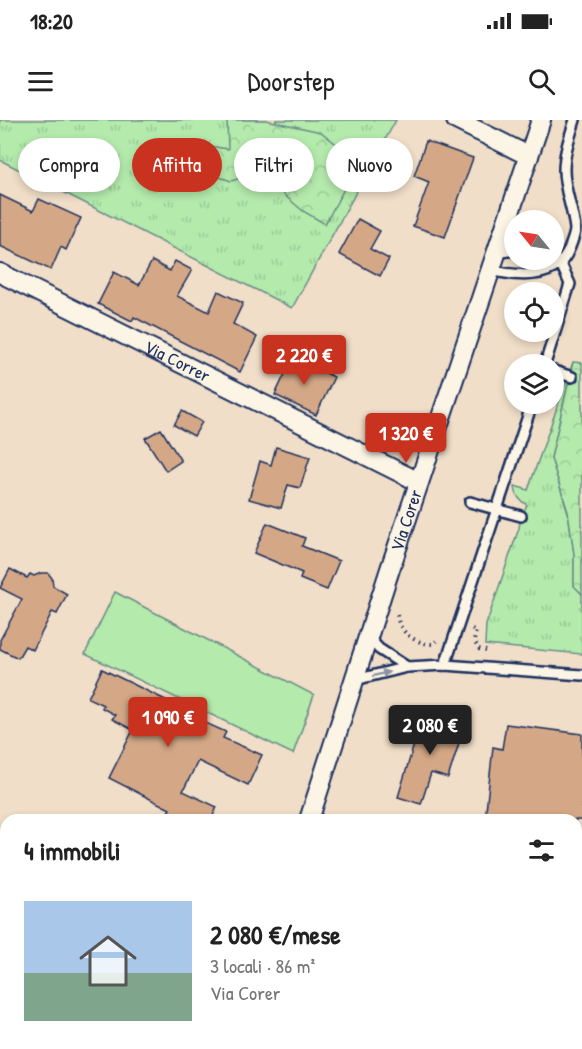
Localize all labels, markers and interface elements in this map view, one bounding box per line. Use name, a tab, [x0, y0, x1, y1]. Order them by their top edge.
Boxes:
text: 18:20	[30, 6, 73, 36]
text: Doorstep	[248, 63, 334, 99]
icon: menu	[24, 65, 57, 98]
icon: search	[525, 65, 558, 98]
chip: Compra	[18, 138, 120, 192]
chip: Affitta	[132, 138, 222, 192]
chip: Filtri	[234, 138, 314, 192]
chip: Nuovo	[326, 138, 413, 192]
north arrow	[504, 210, 564, 270]
map controls	[504, 210, 564, 414]
button: locate	[504, 282, 564, 342]
street label: Via Correr	[140, 334, 215, 388]
pin: 2 220 €	[249, 335, 359, 386]
text: 2 220 €	[276, 341, 332, 368]
button: layers	[504, 354, 564, 414]
pin: 1 320 €	[351, 413, 461, 464]
text: 1 320 €	[379, 419, 433, 446]
street label: Via Corer	[384, 486, 428, 554]
one-way arrow	[372, 668, 390, 678]
pin: 1 090 €	[113, 697, 223, 748]
text: 1 090 €	[142, 703, 194, 730]
pin: 2 080 €	[375, 705, 485, 756]
text: 2 080 €	[403, 711, 457, 738]
text: 4 immobili	[24, 833, 121, 868]
icon: filters	[525, 834, 558, 867]
text: 2 080 €/mese	[210, 917, 341, 952]
icon: home	[72, 925, 144, 997]
text: 3 locali · 86 m²	[210, 952, 315, 979]
text: Via Corer	[210, 979, 281, 1006]

